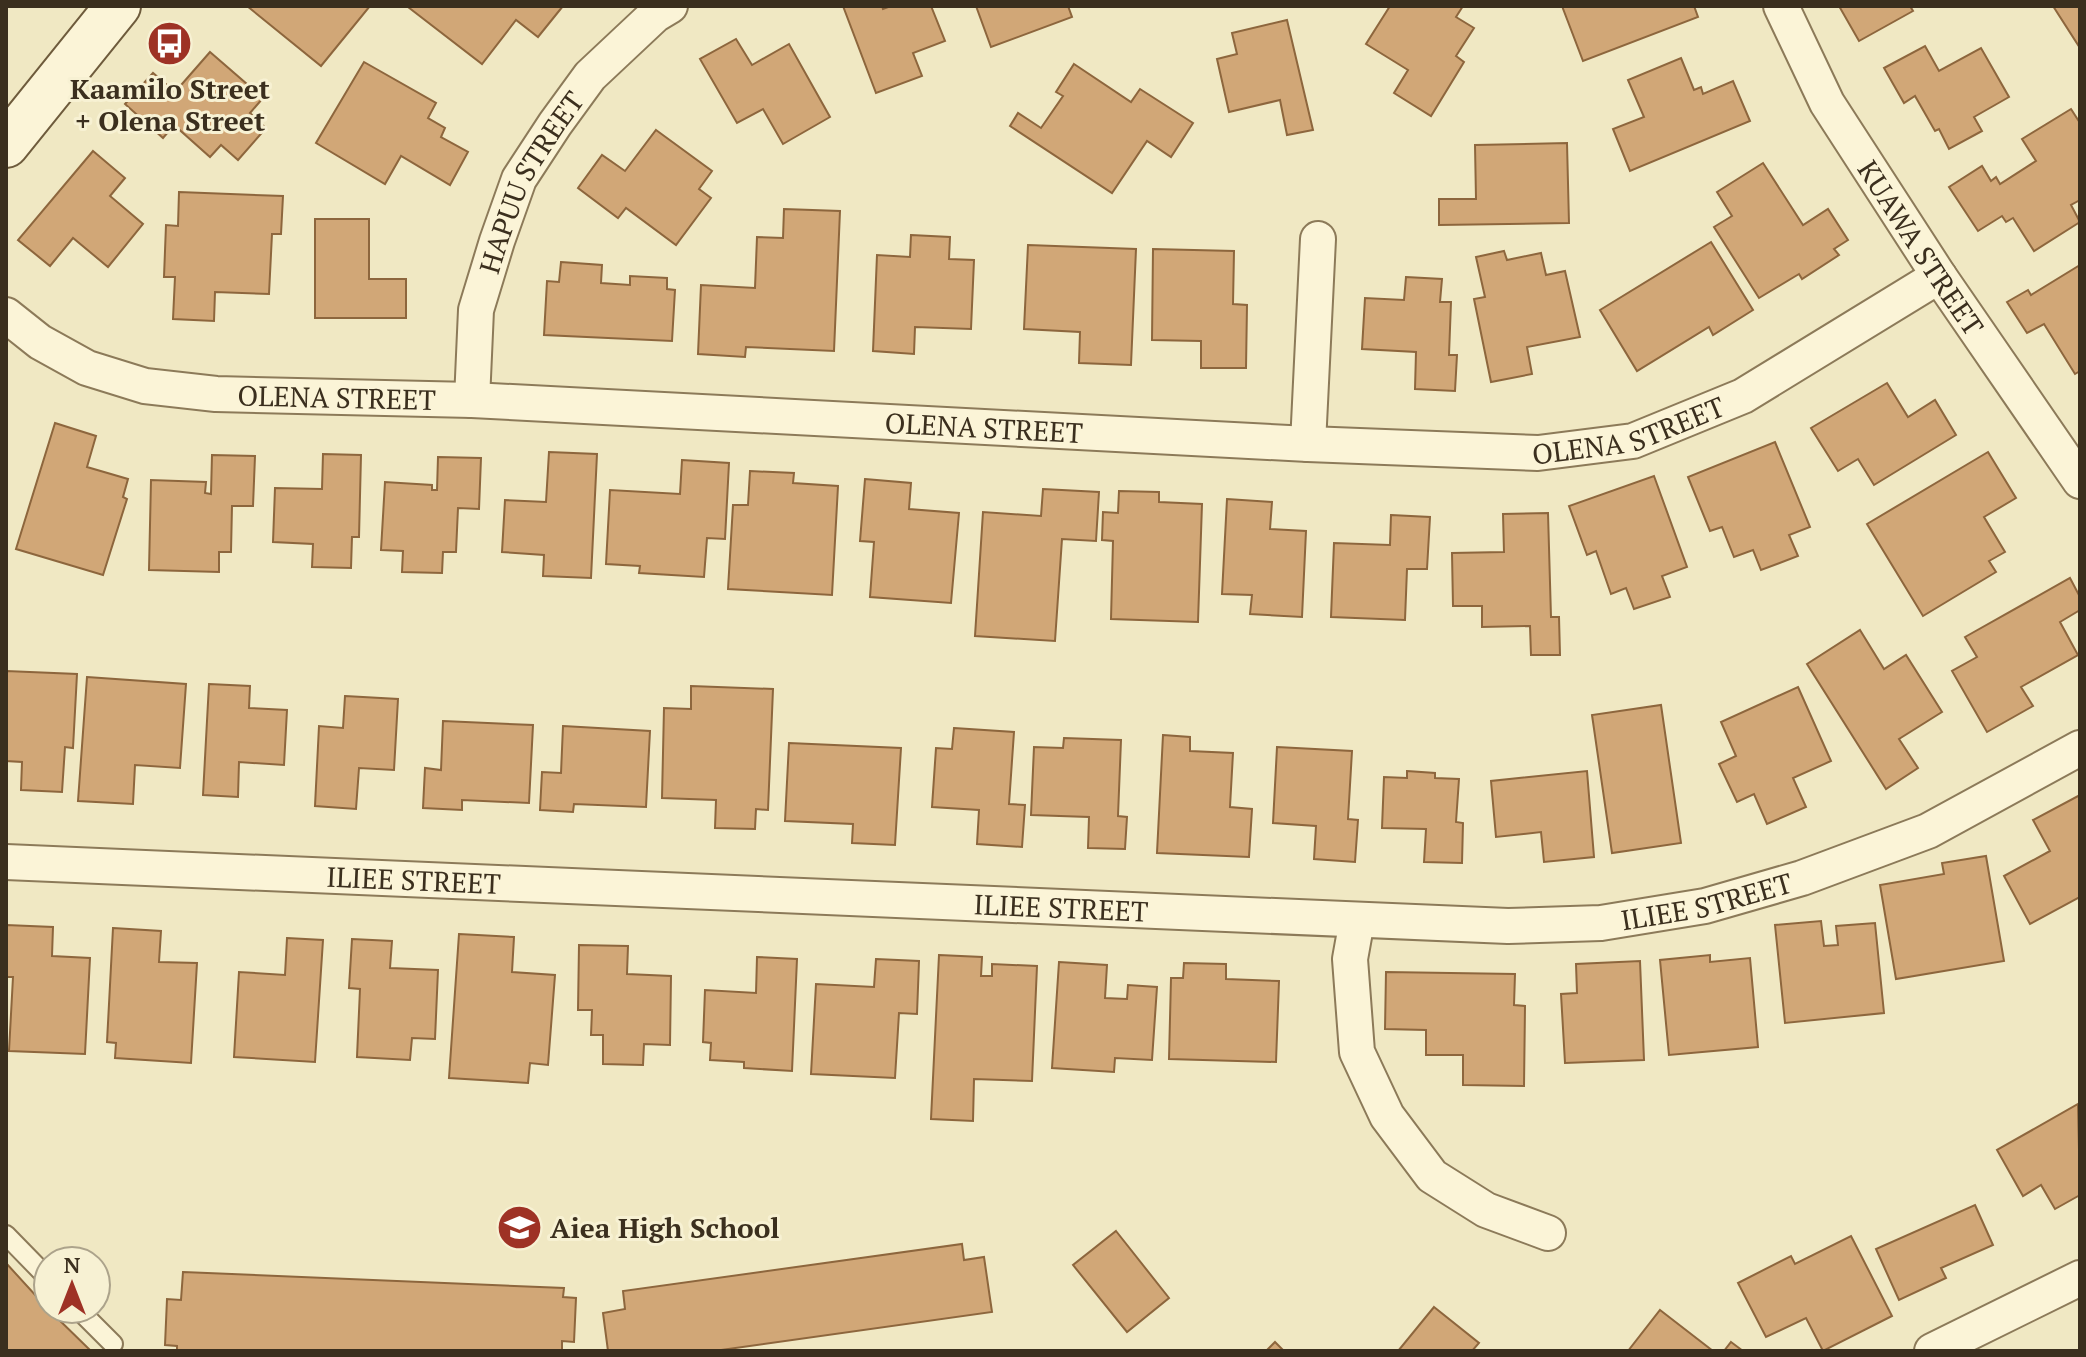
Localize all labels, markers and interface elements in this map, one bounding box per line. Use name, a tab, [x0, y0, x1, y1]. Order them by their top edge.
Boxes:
bus stop icon: Kaamilo Street + Olena Street	[146, 20, 194, 68]
place label: Kaamilo Street + Olena Street	[70, 70, 270, 139]
street label: HAPUU STREET	[470, 83, 592, 278]
street label: KUAWA STREET	[1850, 153, 1993, 342]
street label: OLENA STREET	[237, 376, 436, 418]
street label: OLENA STREET	[1530, 387, 1730, 472]
street label: OLENA STREET	[884, 403, 1084, 451]
street label: ILIEE STREET	[326, 857, 502, 902]
street label: ILIEE STREET	[1618, 863, 1796, 938]
street label: ILIEE STREET	[973, 885, 1149, 929]
school or university icon: Aiea High School	[495, 1203, 543, 1251]
place label: Aiea High School	[550, 1209, 780, 1246]
north arrow	[32, 1245, 112, 1325]
text: N	[64, 1250, 81, 1279]

